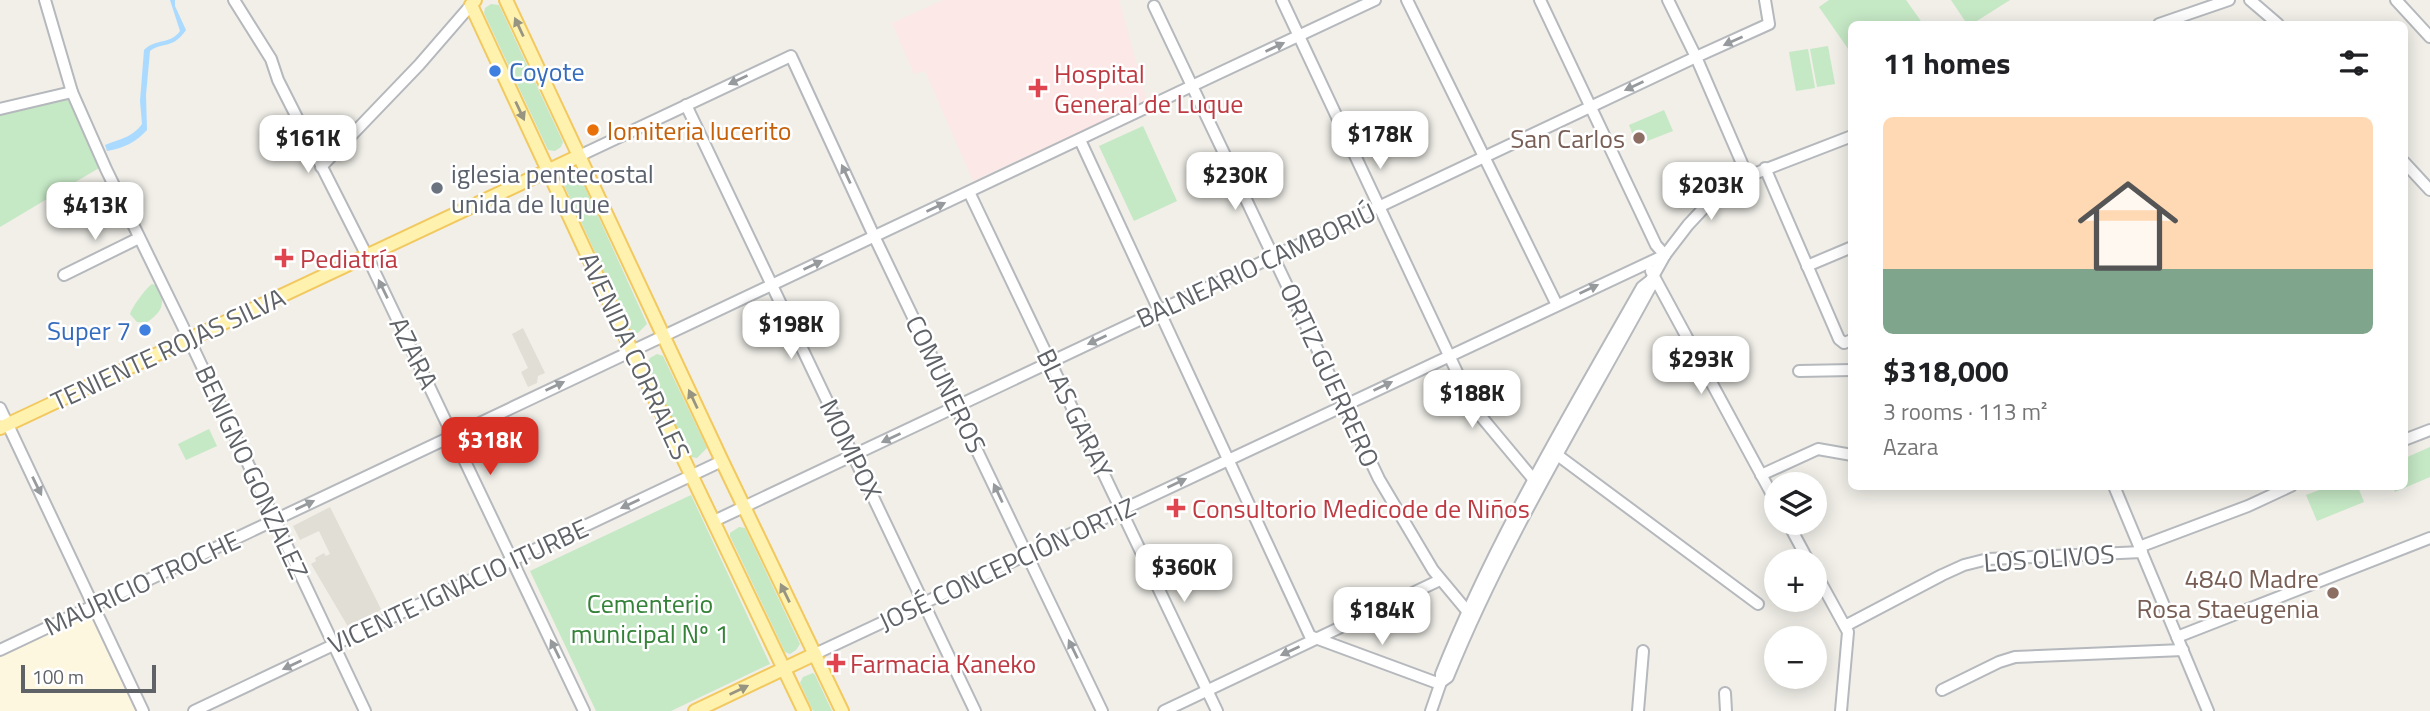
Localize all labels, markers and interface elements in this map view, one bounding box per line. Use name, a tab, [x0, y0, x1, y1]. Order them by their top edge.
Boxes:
one-way arrow	[513, 17, 524, 38]
one-way arrow	[1723, 35, 1743, 47]
text: 11 homes	[1883, 40, 2010, 86]
one-way arrow	[1265, 41, 1285, 53]
icon: filters	[2335, 44, 2373, 82]
place label: Coyote	[509, 52, 585, 91]
place label: Hospital General de Luque	[1054, 54, 1243, 123]
marker: Coyote	[487, 63, 503, 79]
one-way arrow	[728, 75, 748, 86]
marker: Hospital General de Luque	[1028, 78, 1048, 98]
one-way arrow	[1624, 80, 1644, 92]
one-way arrow	[515, 101, 526, 122]
place label: lomiteria lucerito	[607, 111, 792, 150]
pin: $178K	[1331, 111, 1429, 171]
pin: $161K	[259, 116, 357, 175]
text: $178K	[1347, 116, 1413, 151]
place label: San Carlos	[1510, 119, 1625, 158]
text: $161K	[275, 120, 341, 155]
marker: lomiteria lucerito	[585, 122, 601, 138]
marker: San Carlos	[1631, 130, 1647, 146]
pin: $230K	[1186, 152, 1284, 212]
place label: iglesia pentecostal unida de luque	[451, 154, 654, 223]
text: $230K	[1202, 157, 1268, 192]
pin: $203K	[1662, 162, 1760, 222]
icon: home	[2065, 163, 2191, 289]
one-way arrow	[840, 164, 852, 184]
text: $203K	[1678, 167, 1744, 202]
marker: iglesia pentecostal unida de luque	[429, 180, 445, 196]
pin: $413K	[46, 182, 144, 242]
text: $413K	[62, 187, 128, 222]
street label: BALNEARIO CAMBORIÚ	[1130, 192, 1382, 338]
one-way arrow	[926, 201, 946, 213]
place label: Pediatría	[300, 239, 398, 278]
street label: AVENIDA CORRALES	[570, 246, 700, 466]
marker: Pediatría	[274, 248, 294, 268]
one-way arrow	[803, 259, 823, 271]
street label: ORTIZ GUERRERO	[1270, 276, 1390, 474]
street label: TENIENTE ROJAS SILVA	[44, 278, 292, 420]
one-way arrow	[378, 279, 389, 299]
one-way arrow	[1579, 284, 1599, 295]
pin: $198K	[742, 302, 840, 361]
text: $198K	[758, 306, 824, 341]
street label: COMUNEROS	[896, 309, 996, 459]
street label: AZARA	[380, 310, 448, 396]
place label: Super 7	[47, 311, 131, 350]
marker: Super 7	[137, 322, 153, 338]
one-way arrow	[1086, 335, 1107, 346]
pin: $293K	[1652, 336, 1750, 396]
text: $293K	[1668, 341, 1734, 376]
street label: BLAS GARAY	[1027, 342, 1123, 484]
text: $318,000	[1883, 348, 2009, 394]
street label: BENIGNO GONZALEZ	[185, 359, 319, 585]
pin: $188K	[1423, 370, 1521, 430]
text: $188K	[1439, 375, 1505, 410]
one-way arrow	[544, 380, 565, 391]
one-way arrow	[1373, 381, 1393, 392]
one-way arrow	[687, 389, 698, 409]
street label: MOMPOX	[810, 392, 892, 506]
text: 3 rooms · 113 m²	[1883, 394, 2047, 429]
pin: $318K	[441, 418, 539, 477]
text: $318K	[457, 422, 523, 457]
text: Azara	[1883, 429, 1938, 464]
one-way arrow	[881, 432, 901, 444]
map controls	[1764, 472, 1827, 689]
button: layers	[1764, 472, 1827, 535]
one-way arrow	[32, 476, 43, 496]
one-way arrow	[1167, 478, 1188, 489]
one-way arrow	[992, 483, 1003, 503]
street label: JOSÉ CONCEPCIÓN ORTIZ	[872, 487, 1142, 641]
place label: Consultorio Medicode de Niños	[1192, 489, 1530, 528]
marker: Consultorio Medicode de Niños	[1166, 498, 1186, 518]
one-way arrow	[295, 499, 315, 510]
one-way arrow	[620, 499, 640, 510]
street label: VICENTE IGNACIO ITURBE	[321, 508, 595, 664]
street label: MAURICIO TROCHE	[37, 520, 247, 646]
street label: LOS OLIVOS	[1982, 534, 2116, 582]
pin: $360K	[1135, 544, 1233, 604]
text: $360K	[1151, 549, 1217, 584]
button: +	[1764, 549, 1827, 612]
place label: 4840 Madre Rosa Staeugenia	[2137, 559, 2319, 628]
one-way arrow	[779, 583, 791, 603]
park label: Cementerio municipal Nº 1	[571, 584, 729, 653]
marker: 4840 Madre Rosa Staeugenia	[2325, 585, 2341, 601]
pin: $184K	[1333, 588, 1431, 647]
text: $184K	[1349, 592, 1415, 627]
button: −	[1764, 626, 1827, 689]
one-way arrow	[549, 639, 560, 660]
one-way arrow	[1067, 639, 1078, 659]
place label: Farmacia Kaneko	[850, 644, 1036, 683]
one-way arrow	[1280, 646, 1300, 657]
marker: Farmacia Kaneko	[828, 655, 844, 671]
one-way arrow	[282, 659, 302, 670]
scale bar	[21, 662, 156, 694]
text: 100 m	[32, 662, 84, 691]
one-way arrow	[729, 684, 749, 695]

